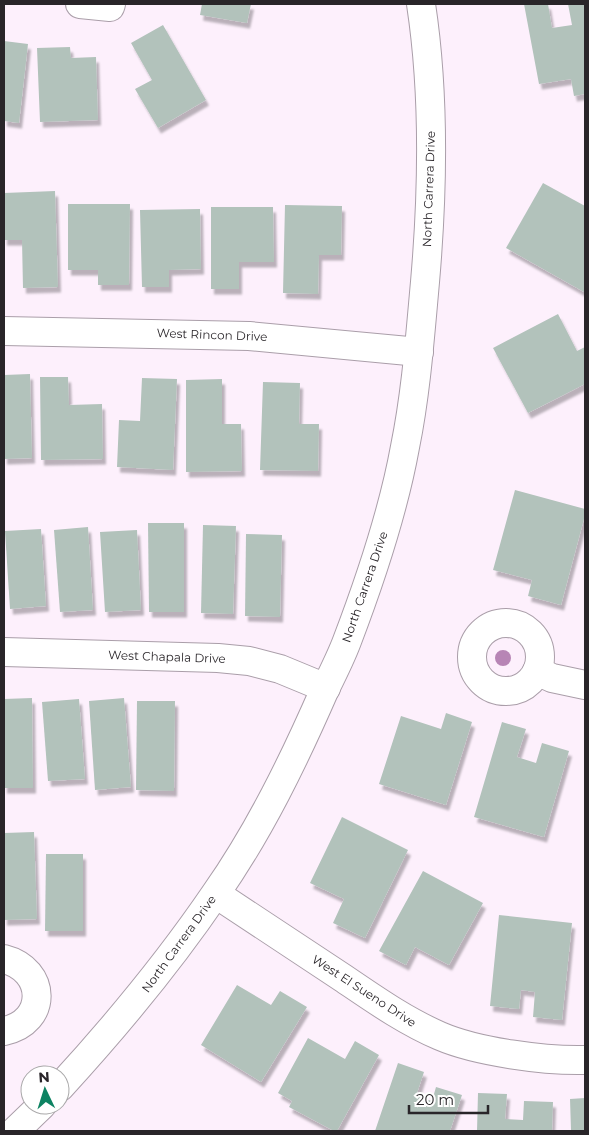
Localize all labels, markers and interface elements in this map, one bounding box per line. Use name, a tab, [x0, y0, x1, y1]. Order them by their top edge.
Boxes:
street label: North Carrera Drive	[419, 130, 438, 247]
street label: West Rincon Drive	[156, 325, 268, 344]
street label: North Carrera Drive	[338, 529, 391, 644]
street label: West Chapala Drive	[108, 647, 226, 666]
street label: North Carrera Drive	[138, 892, 219, 995]
street label: West El Sueno Drive	[309, 951, 419, 1030]
north arrow	[20, 1065, 70, 1115]
text: N	[38, 1068, 50, 1086]
scale bar	[409, 1082, 488, 1114]
text: 20 m	[416, 1090, 454, 1109]

